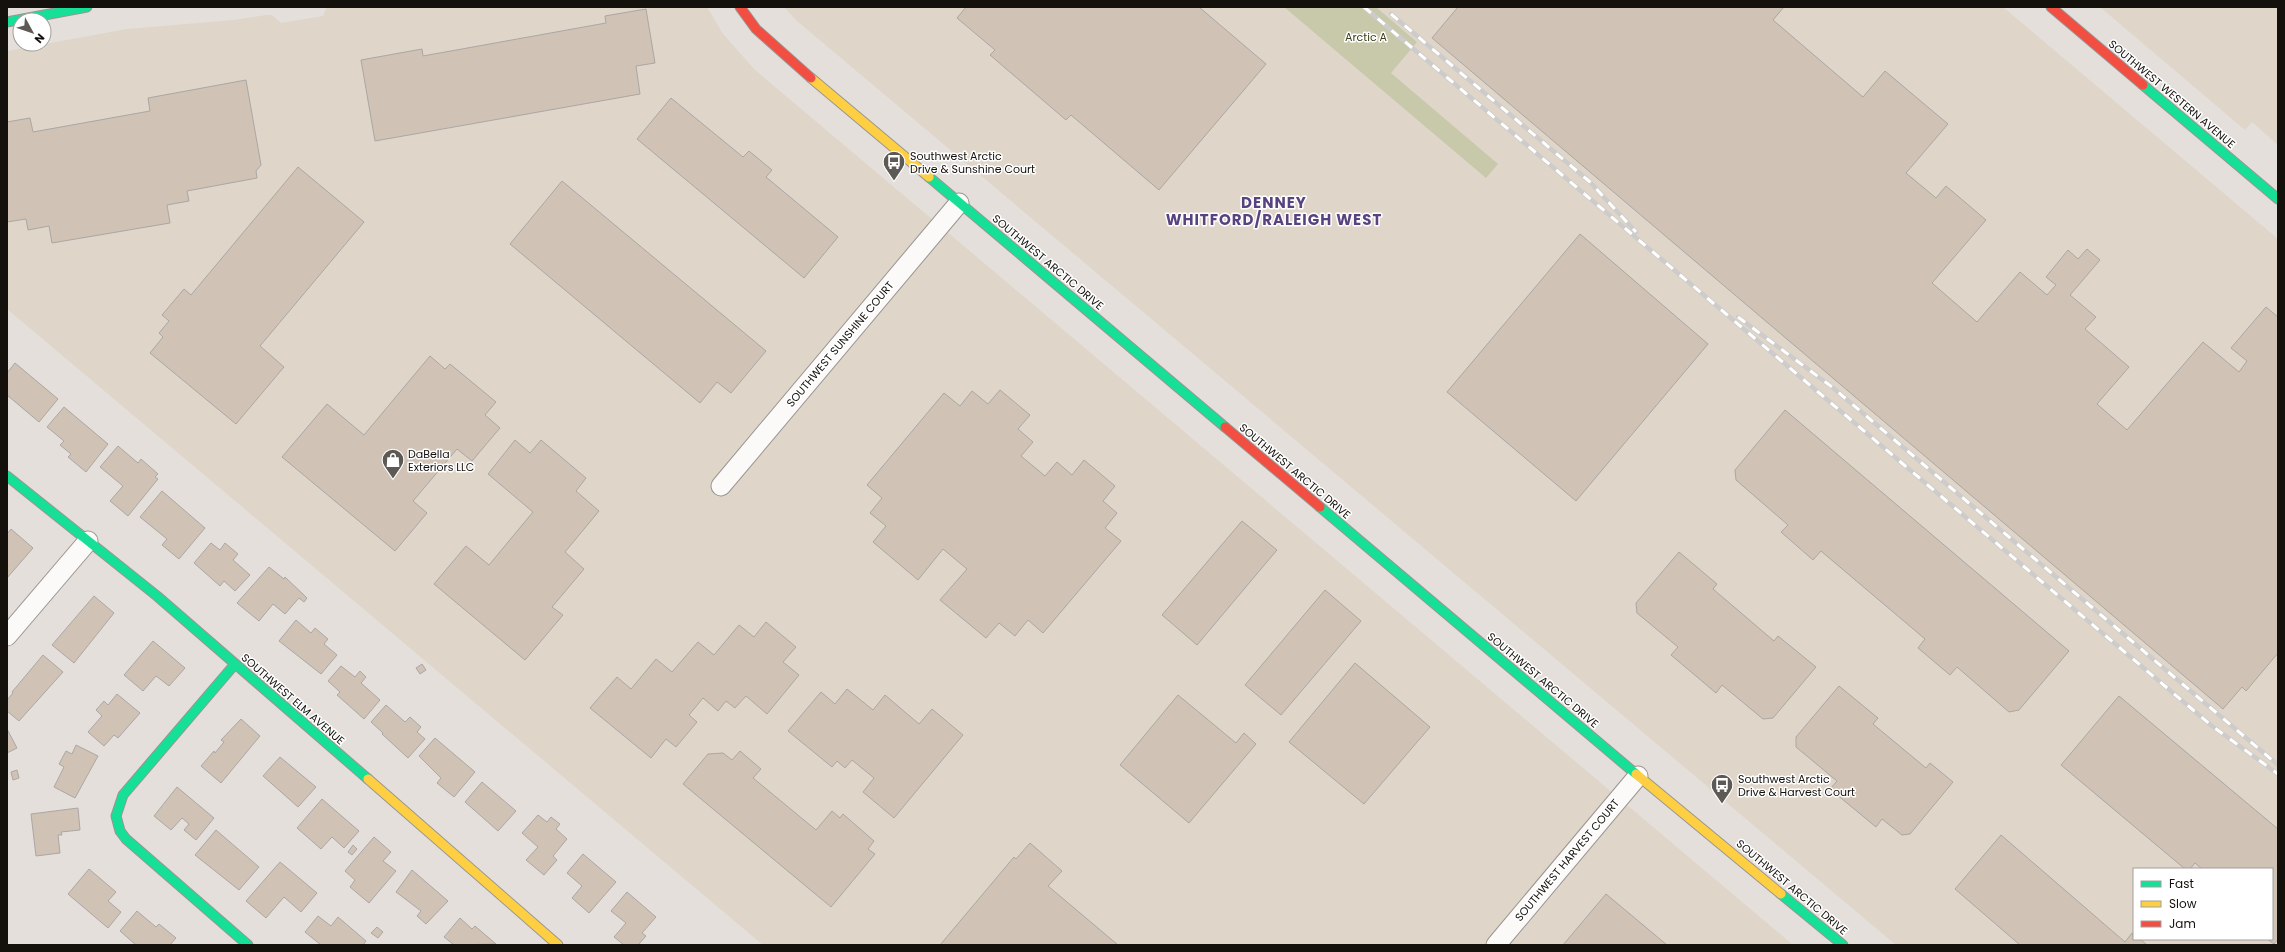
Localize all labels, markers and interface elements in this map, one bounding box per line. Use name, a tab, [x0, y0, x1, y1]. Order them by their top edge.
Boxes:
north arrow	[12, 12, 52, 52]
park label: Arctic A	[1345, 29, 1388, 45]
text: N	[31, 30, 48, 47]
street label: SOUTHWEST WESTERN AVENUE	[2105, 36, 2239, 152]
place label: Southwest Arctic Drive & Sunshine Court	[910, 148, 1035, 177]
bus stop icon: Southwest Arctic Drive & Sunshine Court	[881, 149, 907, 182]
district label: DENNEY WHITFORD/RALEIGH WEST	[1166, 192, 1382, 230]
street label: SOUTHWEST ARCTIC DRIVE	[989, 211, 1107, 313]
street label: SOUTHWEST SUNSHINE COURT	[783, 278, 897, 410]
street label: SOUTHWEST ARCTIC DRIVE	[1236, 420, 1354, 522]
place label: DaBella Exteriors LLC	[408, 446, 474, 475]
shop icon: DaBella Exteriors LLC	[380, 447, 406, 480]
street label: SOUTHWEST ARCTIC DRIVE	[1484, 629, 1602, 731]
street label: SOUTHWEST ELM AVENUE	[238, 650, 348, 748]
place label: Southwest Arctic Drive & Harvest Court	[1738, 771, 1855, 800]
bus stop icon: Southwest Arctic Drive & Harvest Court	[1709, 772, 1735, 805]
street label: SOUTHWEST HARVEST COURT	[1511, 795, 1623, 925]
street label: SOUTHWEST ARCTIC DRIVE	[1733, 836, 1851, 938]
legend	[2133, 868, 2273, 940]
text: Fast	[2169, 875, 2194, 892]
text: Slow	[2169, 895, 2197, 912]
text: Jam	[2169, 915, 2196, 932]

